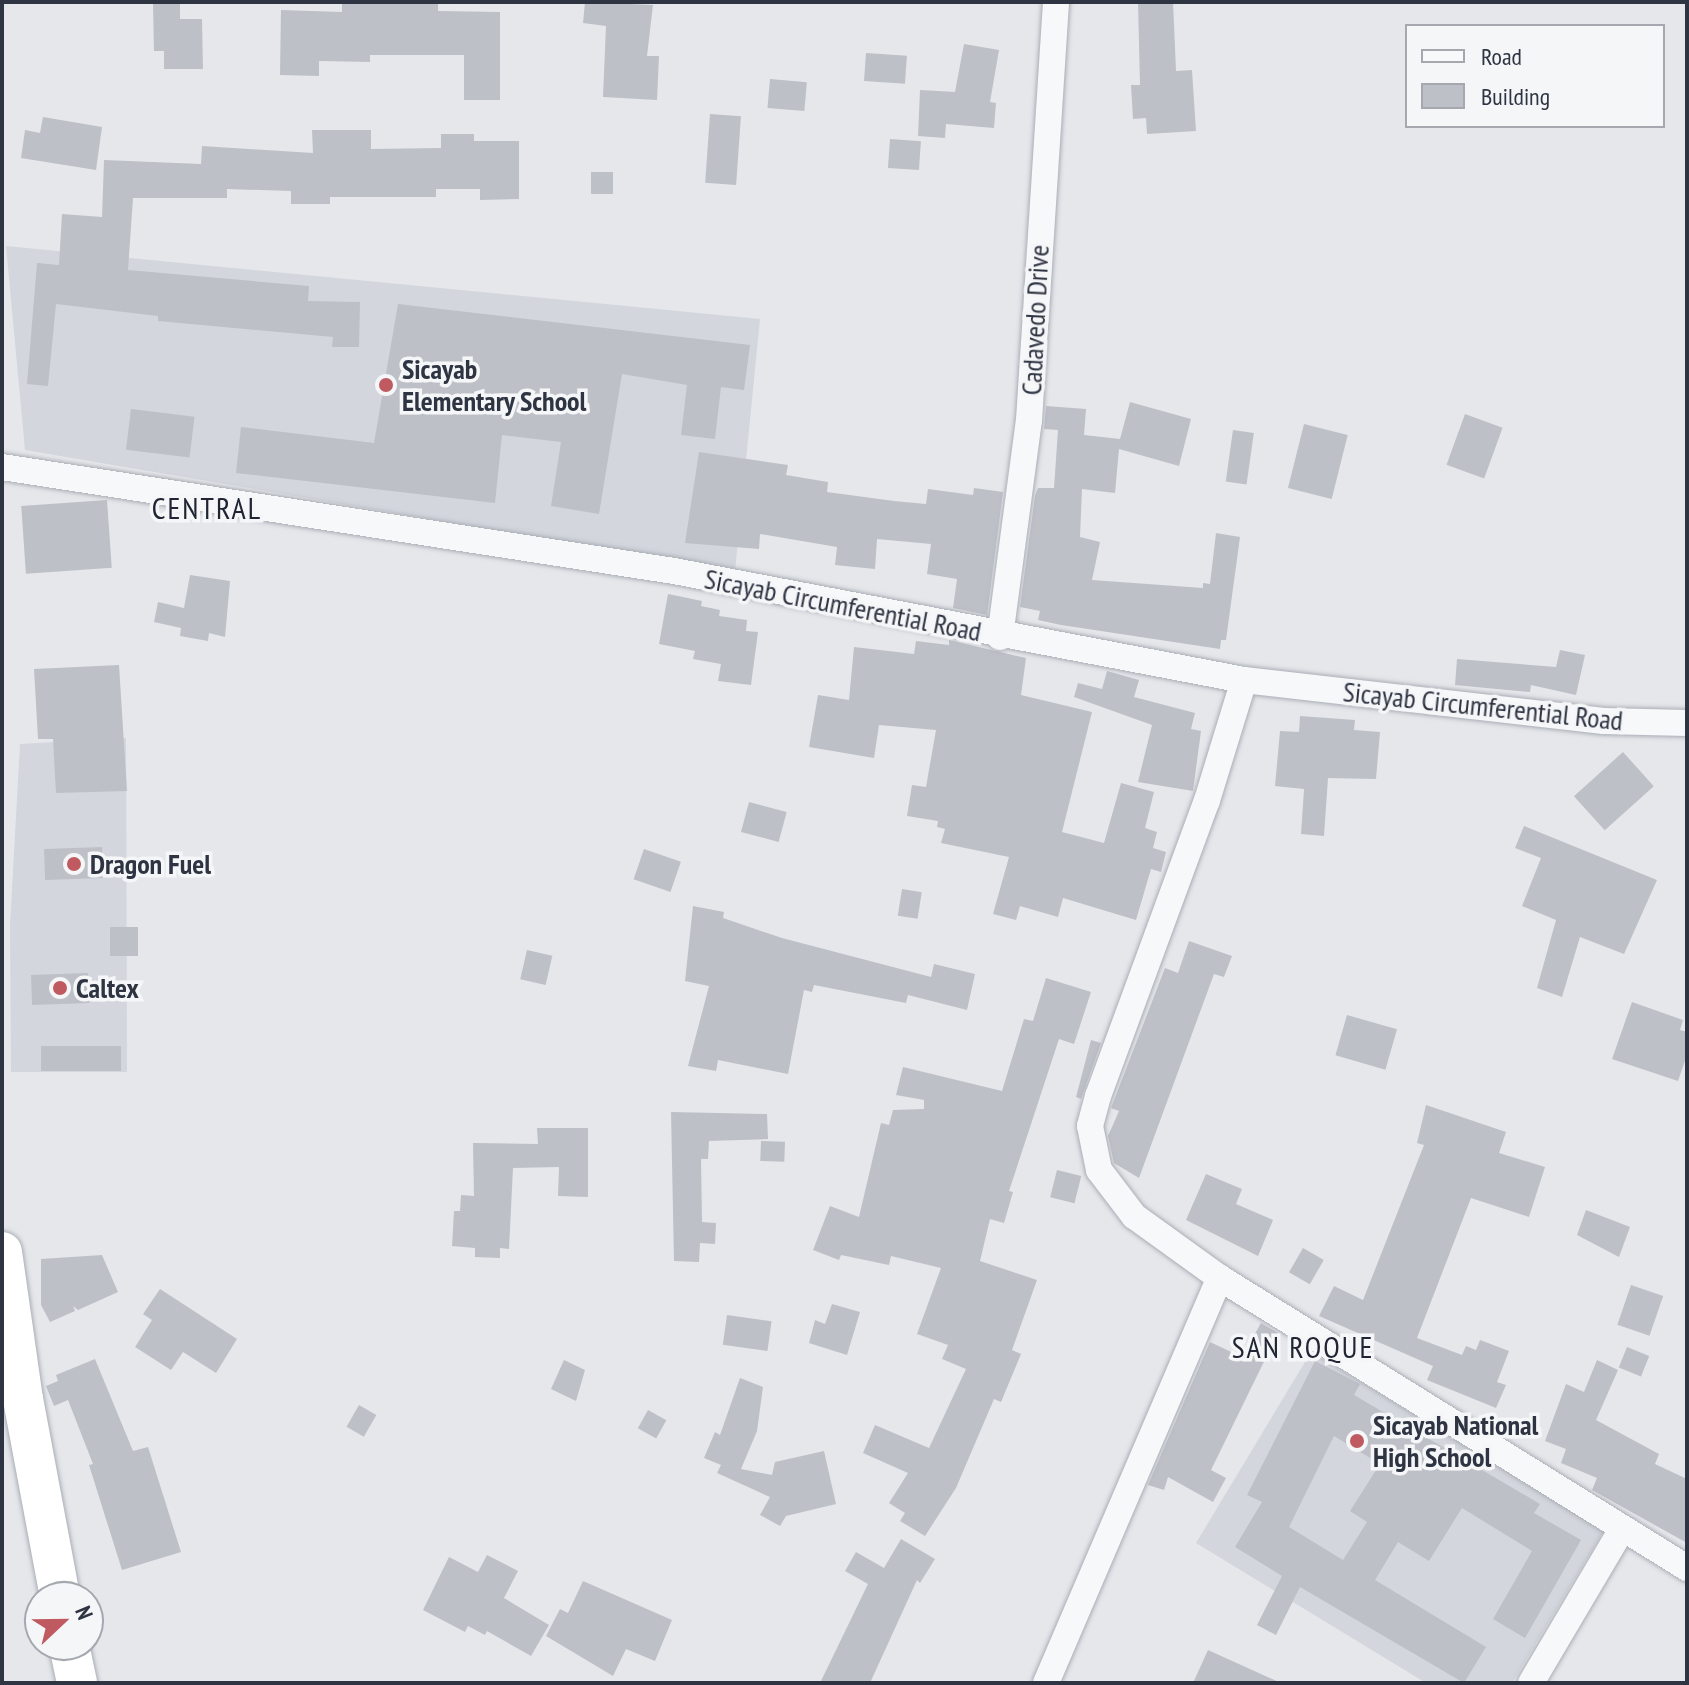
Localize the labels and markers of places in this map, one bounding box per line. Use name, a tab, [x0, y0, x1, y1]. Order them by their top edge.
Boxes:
place label: Sicayab Elementary School	[402, 352, 587, 418]
marker: Sicayab Elementary School	[377, 376, 395, 394]
place label: Dragon Fuel	[90, 847, 211, 881]
marker: Dragon Fuel	[65, 855, 83, 873]
place label: Caltex	[76, 971, 139, 1005]
marker: Caltex	[51, 979, 69, 997]
place label: Sicayab National High School	[1373, 1408, 1538, 1474]
marker: Sicayab National High School	[1348, 1432, 1366, 1450]

